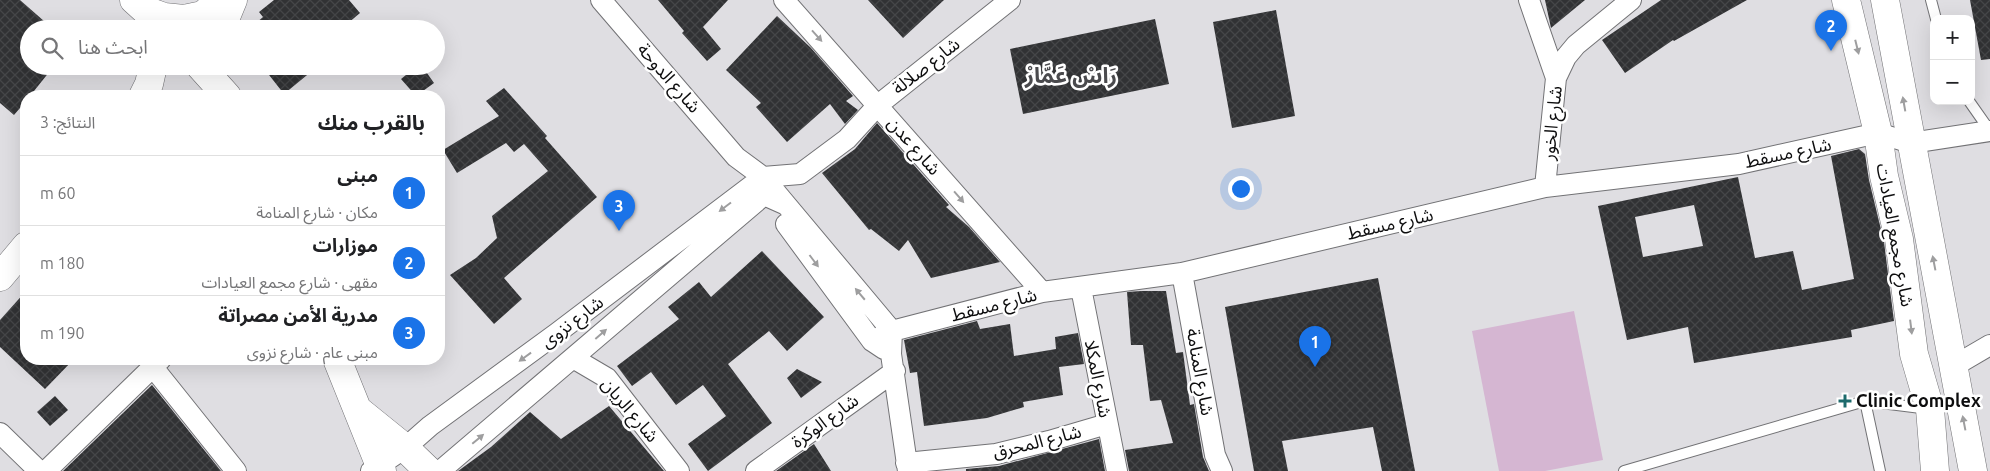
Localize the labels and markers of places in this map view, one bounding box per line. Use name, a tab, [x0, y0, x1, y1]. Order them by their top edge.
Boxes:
pin: 2	[1815, 10, 1847, 51]
pin: 3	[603, 190, 635, 231]
pin: 1	[1299, 326, 1331, 367]
place label: Clinic Complex	[1856, 390, 1981, 410]
marker: Clinic Complex	[1838, 394, 1852, 408]

